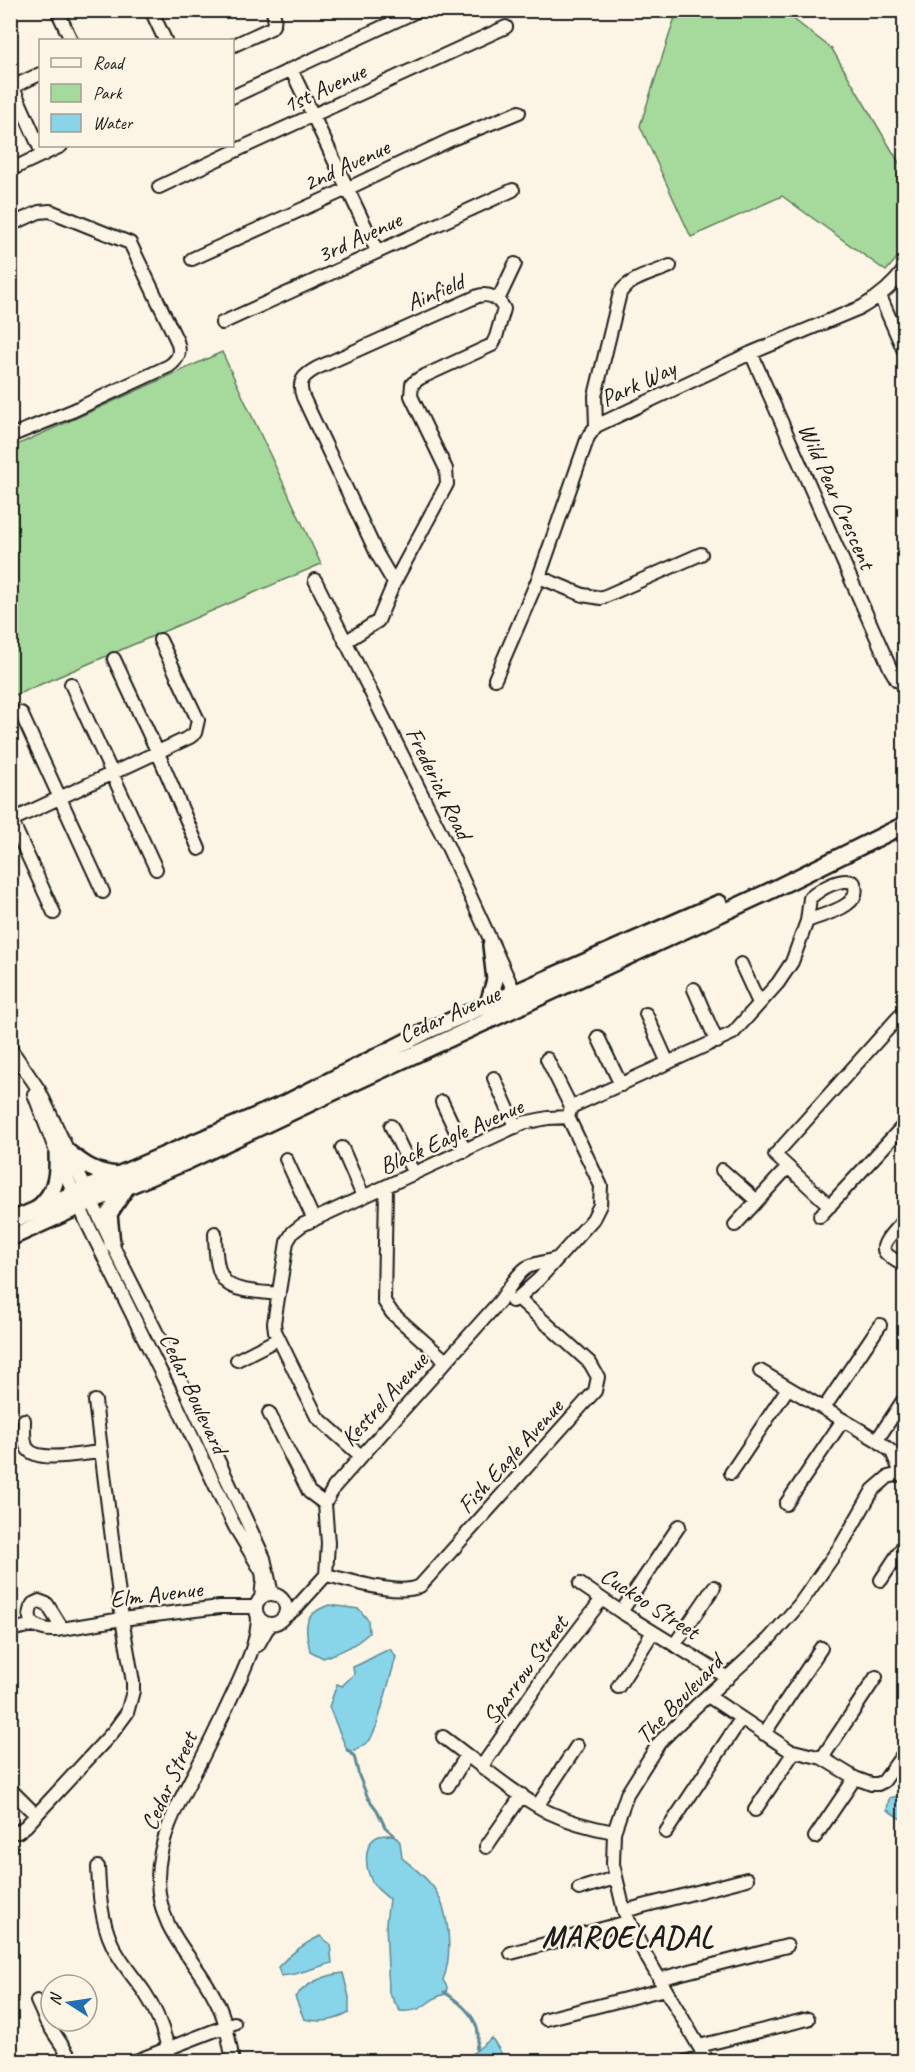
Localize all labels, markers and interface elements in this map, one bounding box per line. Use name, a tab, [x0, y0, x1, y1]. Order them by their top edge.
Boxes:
legend	[39, 39, 234, 147]
text: Road	[93, 52, 126, 74]
street label: 1st Avenue	[278, 55, 372, 120]
text: Park	[93, 82, 123, 104]
text: Water	[93, 112, 134, 134]
street label: 2nd Avenue	[298, 131, 396, 198]
street label: 3rd Avenue	[312, 203, 408, 270]
street label: Ainfield	[402, 265, 472, 317]
street label: Park Way	[596, 352, 682, 413]
street label: Wild Pear Crescent	[791, 418, 883, 575]
street label: Frederick Road	[399, 722, 481, 847]
street label: Cedar Avenue	[394, 978, 506, 1050]
street label: Black Eagle Avenue	[375, 1090, 529, 1181]
street label: Cedar Boulevard	[153, 1328, 237, 1461]
street label: Kestrel Avenue	[334, 1344, 436, 1452]
street label: Fish Eagle Avenue	[451, 1391, 571, 1520]
street label: Cuckoo Street	[595, 1560, 707, 1647]
street label: Elm Avenue	[108, 1573, 206, 1615]
street label: Sparrow Street	[476, 1608, 576, 1730]
street label: The Boulevard	[629, 1645, 732, 1750]
street label: Cedar Street	[134, 1725, 205, 1835]
district label: MAROELADAL	[542, 1918, 714, 1956]
north arrow	[39, 1973, 99, 2033]
text: N	[44, 1990, 67, 2007]

